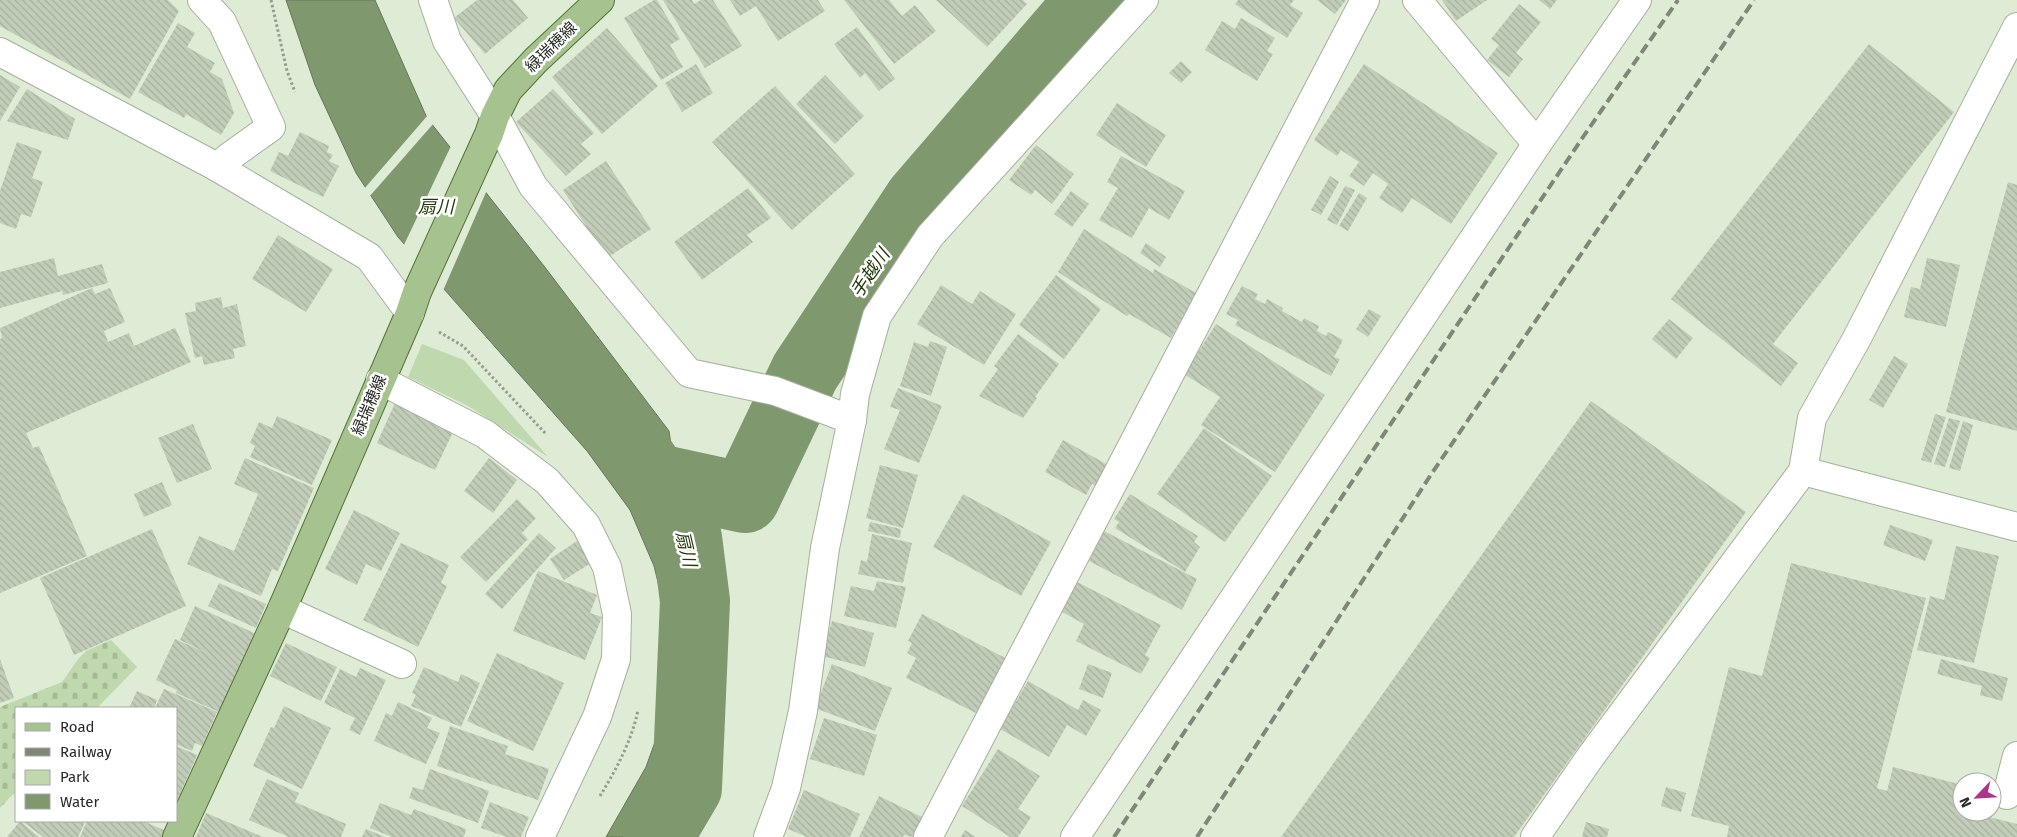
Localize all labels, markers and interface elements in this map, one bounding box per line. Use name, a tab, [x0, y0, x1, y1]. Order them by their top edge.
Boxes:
street label: 緑瑞穂線	[521, 18, 581, 76]
water label: 扇川	[418, 196, 456, 218]
water label: 手越川	[846, 243, 895, 302]
street label: 緑瑞穂線	[348, 372, 390, 438]
water label: 扇川	[671, 529, 701, 571]
legend	[15, 707, 178, 822]
text: Road	[60, 718, 95, 736]
text: Railway	[60, 743, 112, 761]
text: Park	[60, 768, 90, 786]
north arrow	[1952, 772, 2002, 822]
text: Water	[60, 793, 99, 811]
text: N	[1956, 794, 1975, 810]

